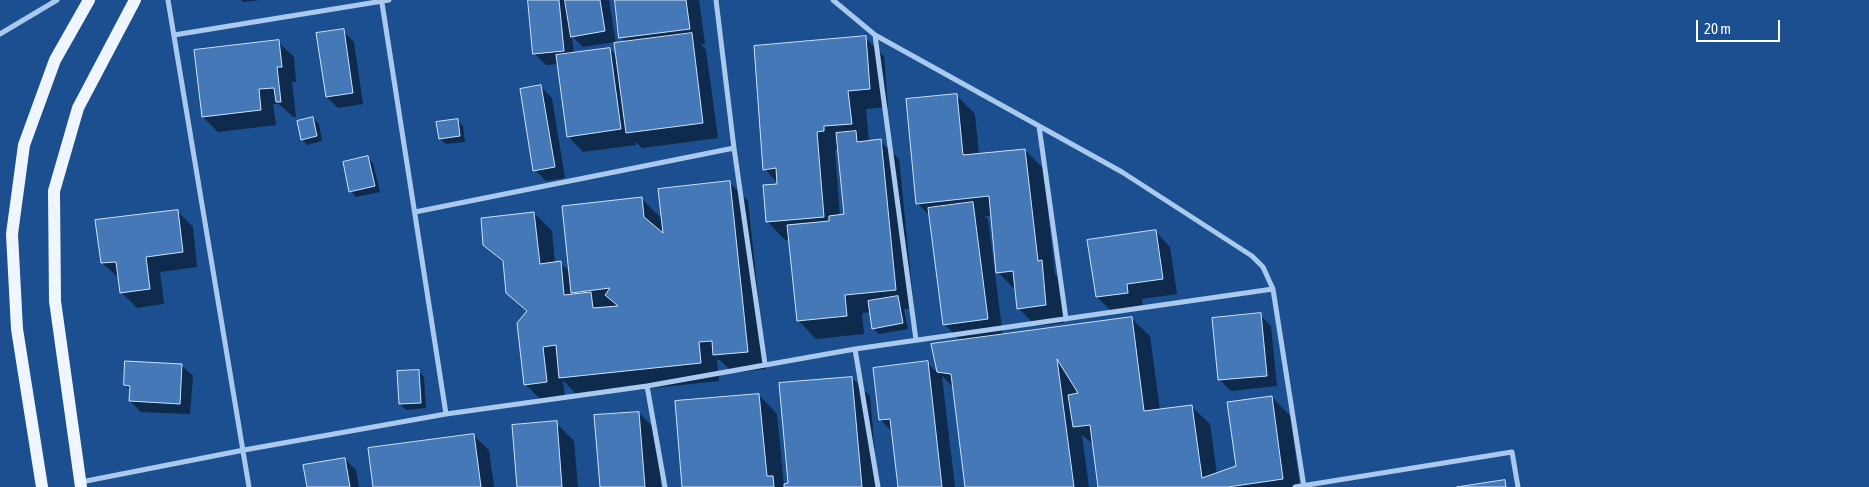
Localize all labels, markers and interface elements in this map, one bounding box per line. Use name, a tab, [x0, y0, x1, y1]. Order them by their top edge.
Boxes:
scale bar	[1699, 10, 1783, 42]
text: 20 m	[1704, 20, 1731, 37]

